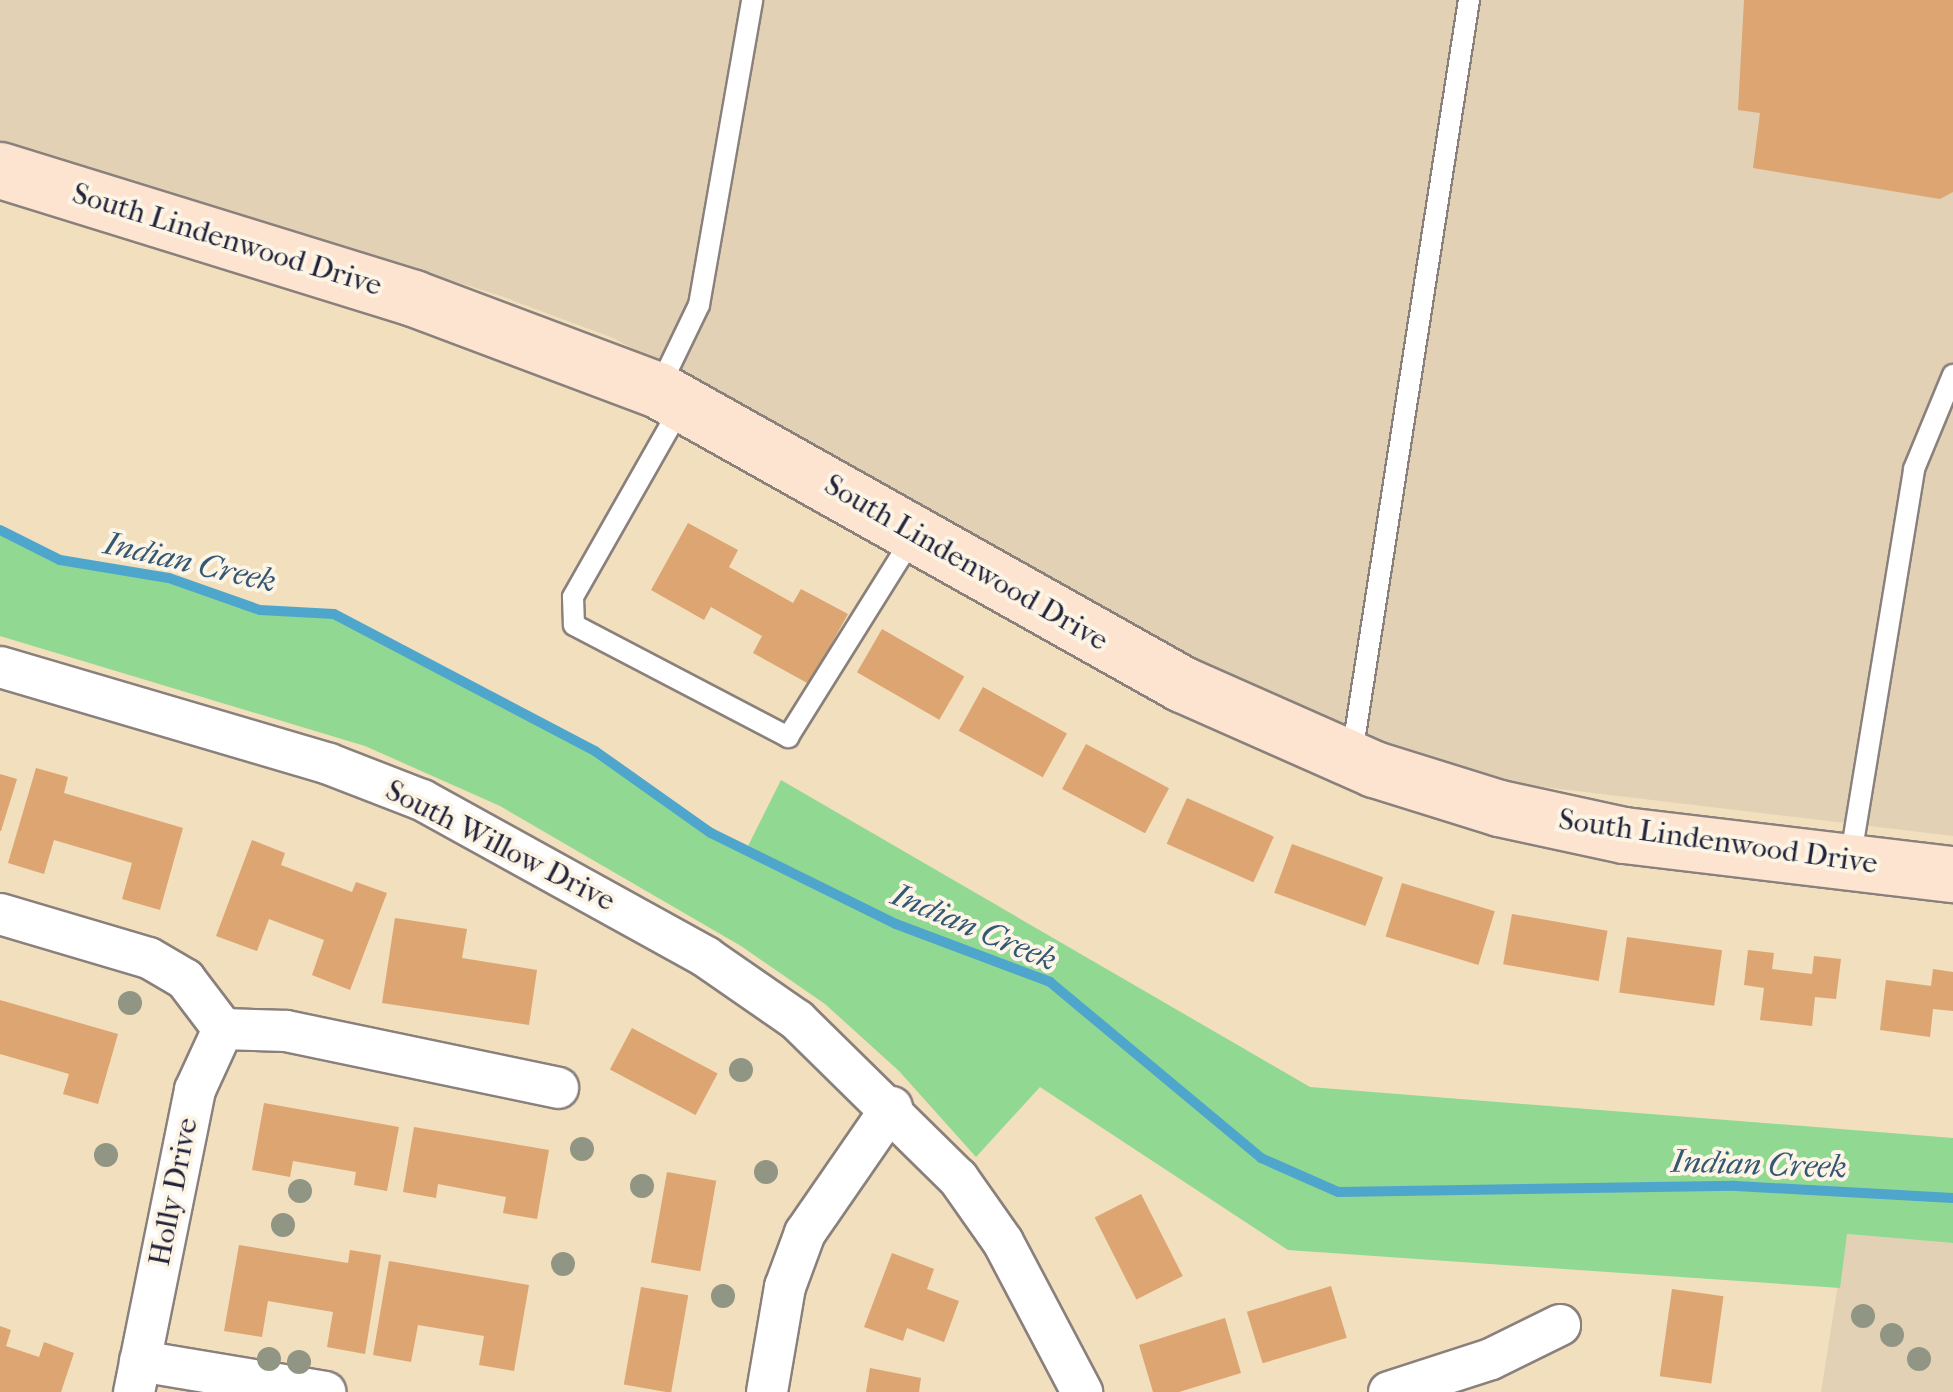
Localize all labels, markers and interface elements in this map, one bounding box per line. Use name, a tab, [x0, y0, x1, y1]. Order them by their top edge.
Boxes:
street label: South Lindenwood Drive	[68, 176, 386, 304]
street label: South Lindenwood Drive	[818, 467, 1114, 659]
water label: Indian Creek	[100, 525, 280, 601]
street label: South Willow Drive	[379, 773, 621, 919]
street label: South Lindenwood Drive	[1556, 802, 1880, 882]
water label: Indian Creek	[886, 876, 1062, 980]
street label: Holly Drive	[142, 1115, 206, 1269]
water label: Indian Creek	[1671, 1143, 1847, 1187]

